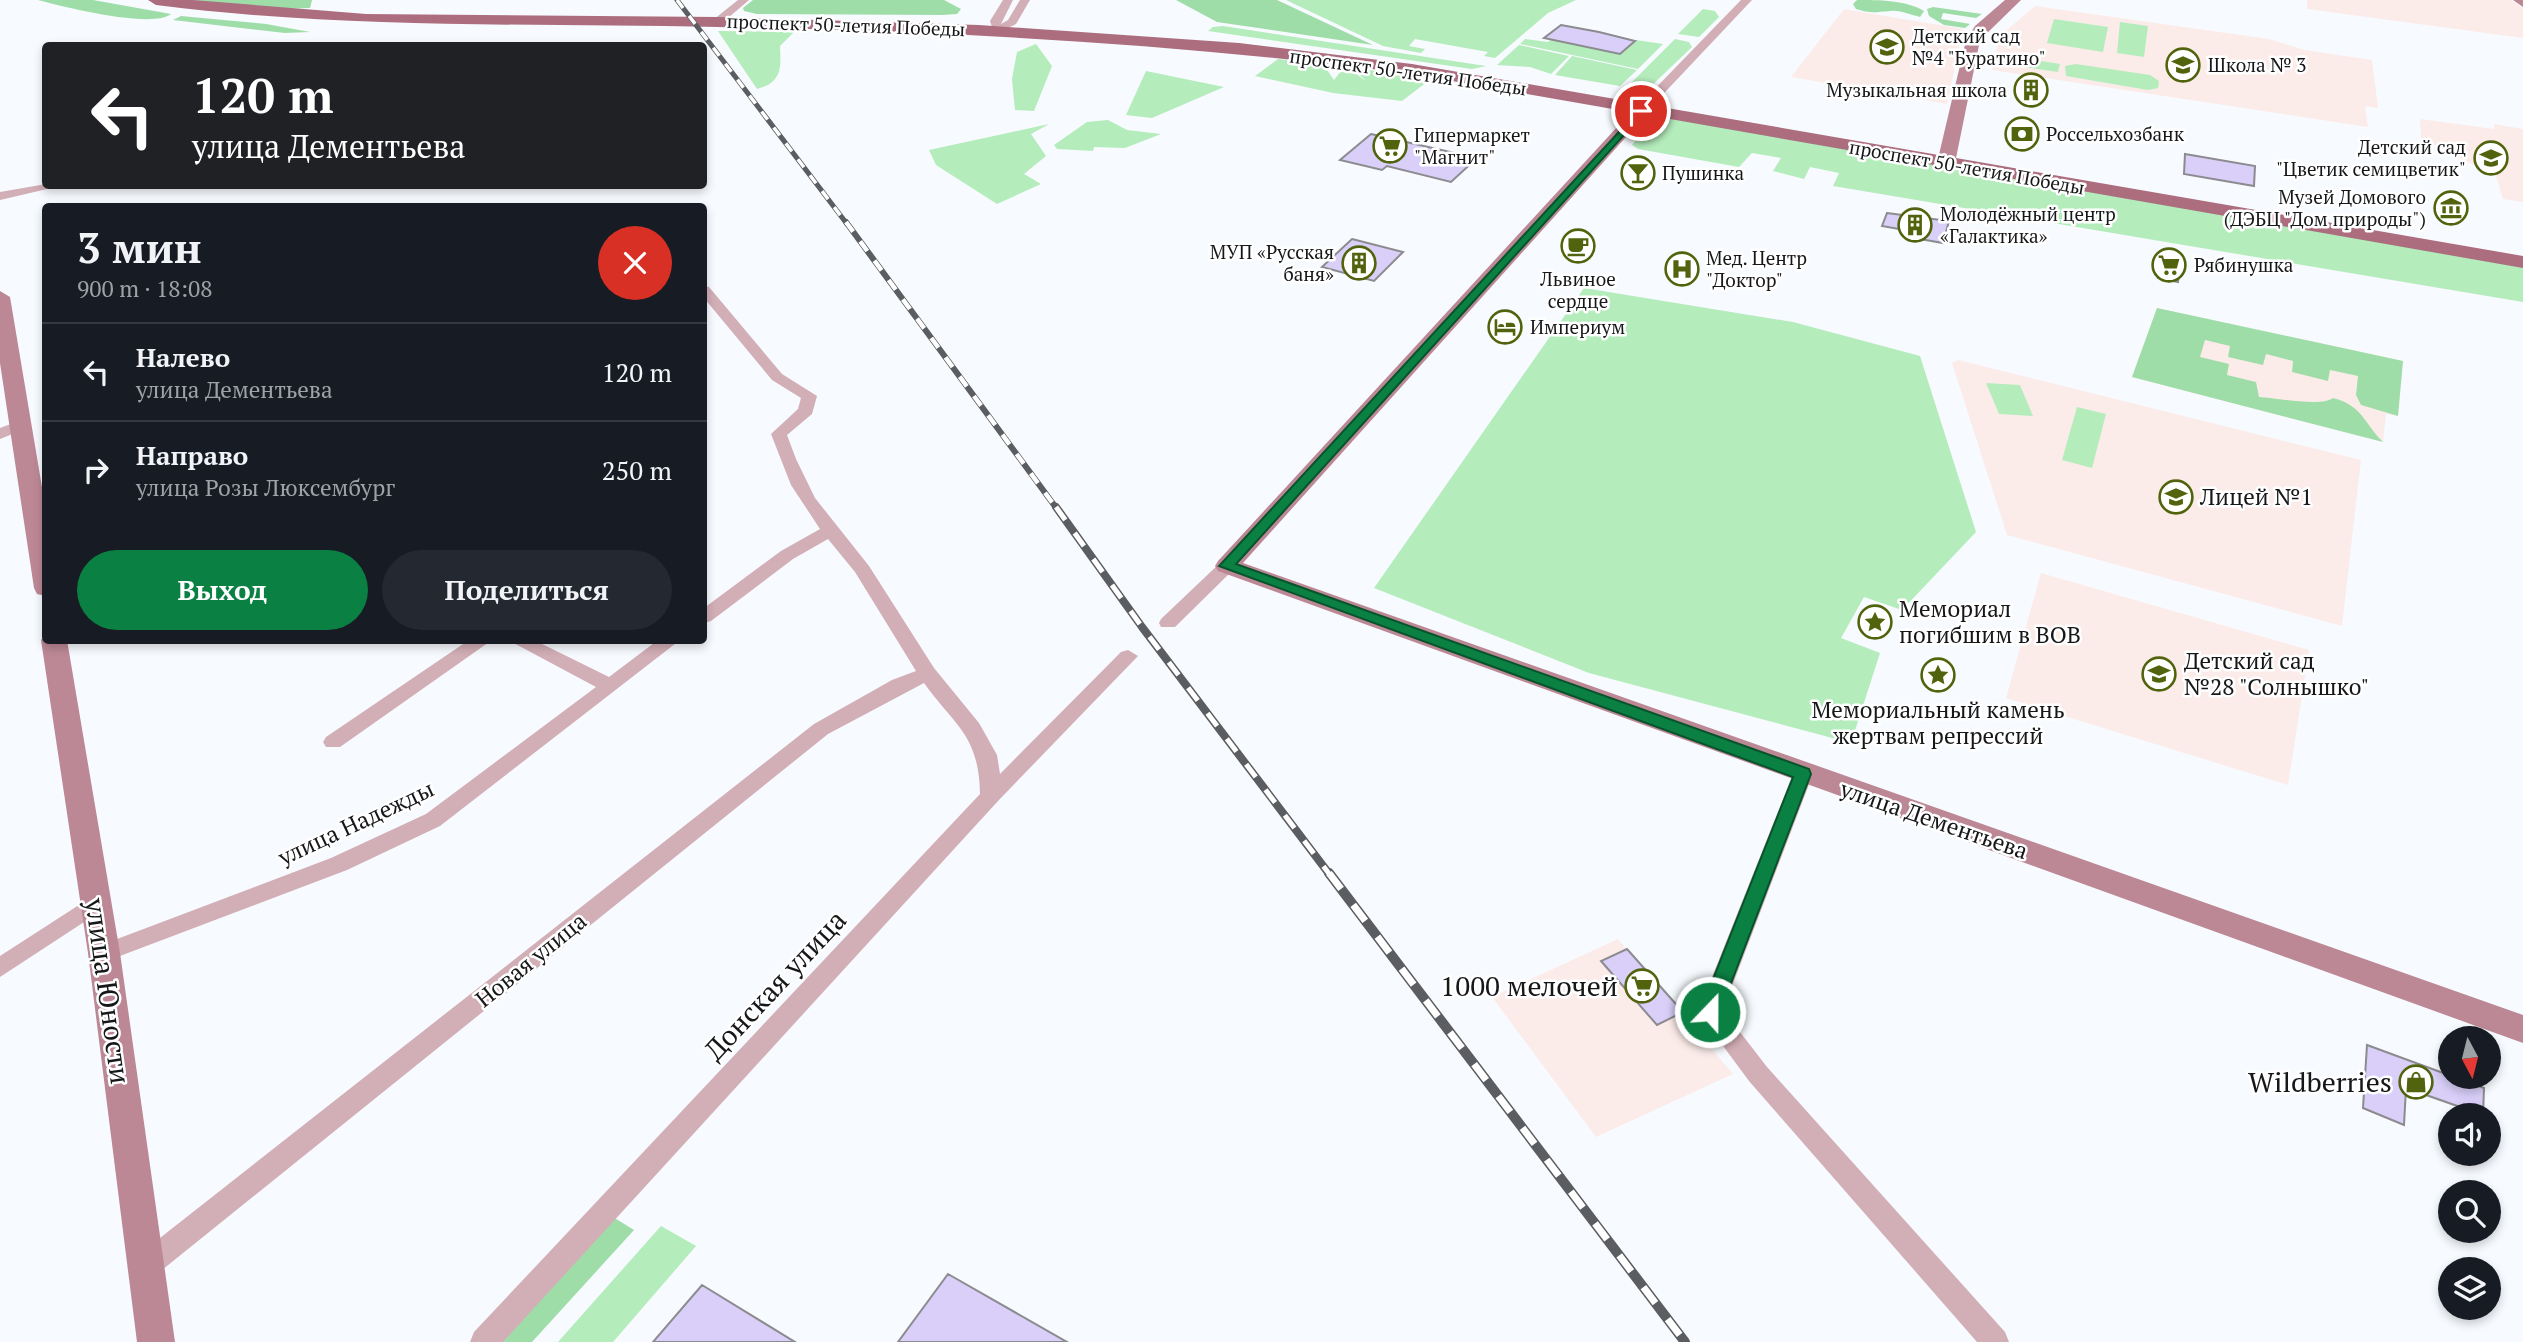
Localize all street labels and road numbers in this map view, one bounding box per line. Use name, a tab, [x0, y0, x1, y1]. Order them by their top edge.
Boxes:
street label: проспект 50-летия Победы	[726, 8, 966, 41]
street label: проспект 50-летия Победы	[1288, 43, 1528, 100]
street label: проспект 50-летия Победы	[1847, 133, 2087, 200]
street label: улица Надежды	[272, 773, 439, 873]
street label: улица Дементьева	[1835, 773, 2033, 866]
street label: улица Юности	[77, 895, 140, 1086]
street label: Донская улица	[695, 902, 854, 1068]
street label: Новая улица	[469, 905, 593, 1014]

